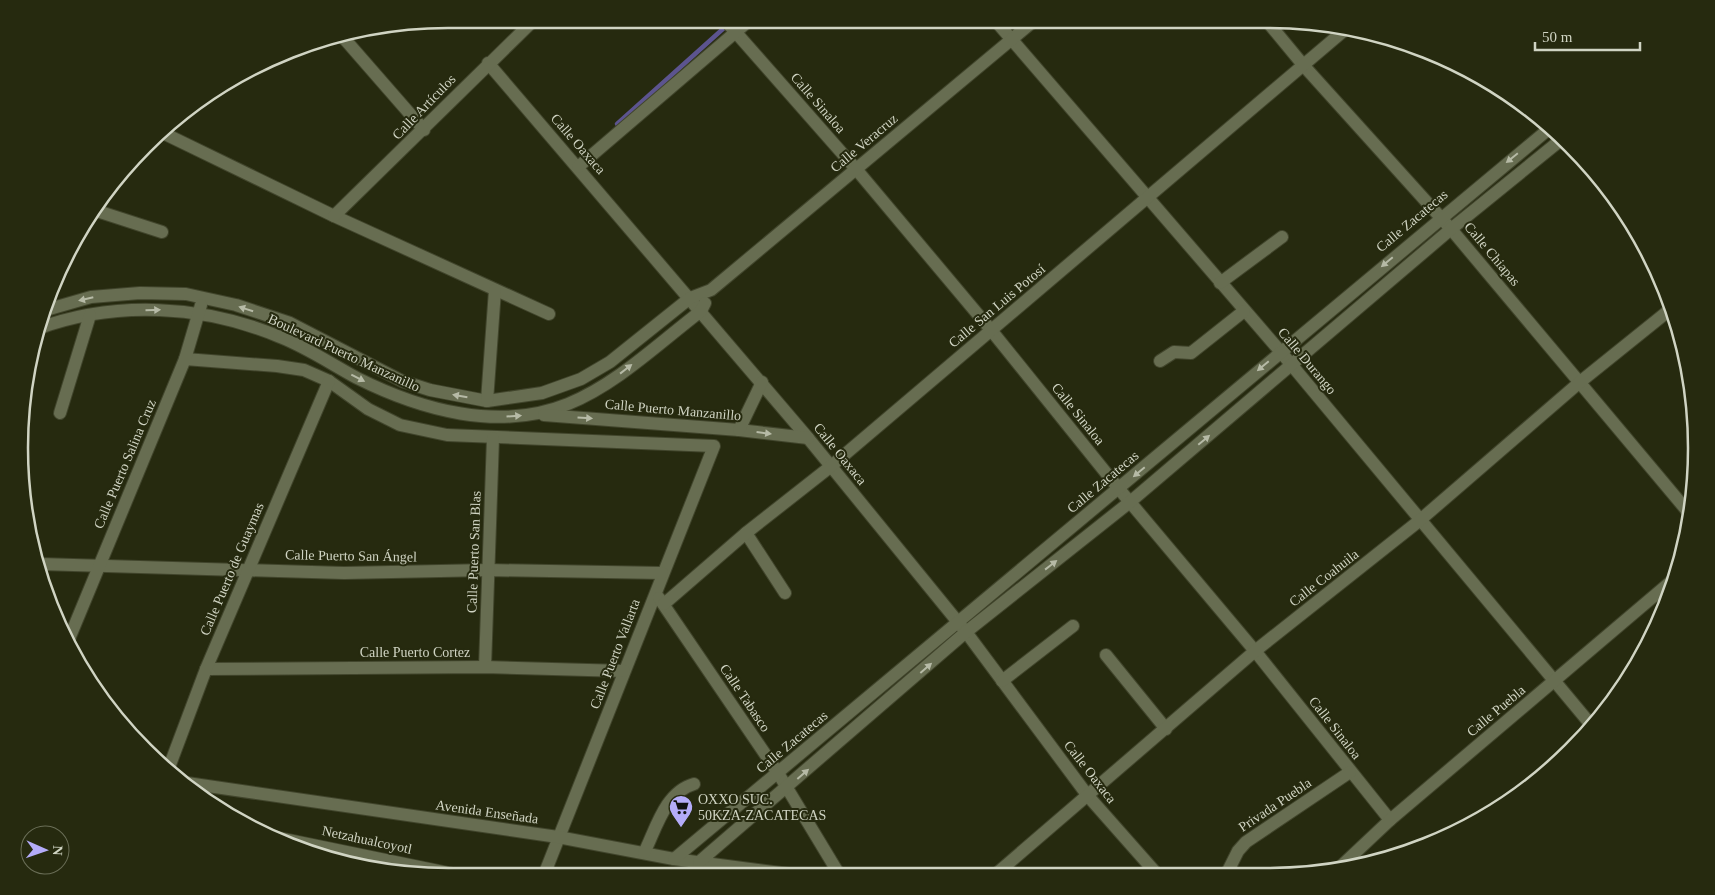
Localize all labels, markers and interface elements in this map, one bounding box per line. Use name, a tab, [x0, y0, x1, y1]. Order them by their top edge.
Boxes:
scale bar	[1535, 20, 1640, 52]
text: 50 m	[1542, 29, 1573, 45]
street label: Calle Sinaloa	[788, 70, 849, 137]
street label: Calle Artículos	[389, 71, 459, 143]
street label: Calle Oaxaca	[548, 111, 609, 178]
street label: Calle Veracruz	[828, 111, 900, 175]
one-way arrow	[1506, 153, 1519, 164]
street label: Calle Zacatecas	[1373, 187, 1451, 255]
street label: Calle Chiapas	[1461, 219, 1523, 289]
one-way arrow	[1381, 256, 1394, 267]
street label: Calle San Luis Potosí	[946, 261, 1048, 351]
one-way arrow	[78, 295, 93, 303]
one-way arrow	[238, 304, 253, 312]
one-way arrow	[145, 306, 161, 314]
street label: Boulevard Puerto Manzanillo	[266, 311, 422, 395]
street label: Calle Durango	[1275, 325, 1339, 397]
one-way arrow	[1256, 361, 1269, 372]
one-way arrow	[619, 364, 632, 375]
one-way arrow	[351, 374, 365, 382]
street label: Calle Sinaloa	[1049, 380, 1108, 448]
one-way arrow	[452, 392, 468, 400]
street label: Calle Puerto Salina Cruz	[91, 397, 159, 531]
street label: Calle Puerto Manzanillo	[604, 397, 742, 423]
one-way arrow	[506, 411, 522, 419]
one-way arrow	[577, 414, 593, 422]
street label: Calle Oaxaca	[811, 420, 870, 488]
one-way arrow	[756, 429, 772, 437]
one-way arrow	[1197, 434, 1210, 445]
street label: Calle Zacatecas	[1064, 448, 1142, 516]
one-way arrow	[1133, 466, 1146, 477]
street label: Calle Puerto San Blas	[464, 491, 484, 613]
street label: Calle Puerto de Guaymas	[197, 500, 267, 638]
street label: Calle Puerto San Ángel	[285, 546, 417, 565]
street label: Calle Coahuila	[1286, 546, 1362, 610]
one-way arrow	[1044, 559, 1057, 570]
street label: Calle Puerto Vallarta	[587, 596, 643, 711]
street label: Calle Puerto Cortez	[360, 645, 470, 660]
street label: Calle Tabasco	[717, 661, 773, 735]
one-way arrow	[919, 662, 931, 674]
street label: Calle Puebla	[1464, 682, 1529, 740]
street label: Calle Sinaloa	[1306, 694, 1364, 763]
street label: Calle Zacatecas	[753, 708, 831, 776]
street label: Calle Oaxaca	[1061, 738, 1119, 807]
one-way arrow	[796, 769, 809, 780]
street label: Privada Puebla	[1236, 775, 1315, 835]
place label: OXXO SUC. 50KZA-ZACATECAS	[698, 792, 826, 823]
supermarket icon: OXXO SUC. 50KZA-ZACATECAS	[668, 794, 694, 828]
street label: Avenida Enseñada	[435, 797, 540, 827]
street label: Netzahualcoyotl	[321, 823, 414, 857]
north arrow	[20, 825, 70, 875]
text: N	[50, 845, 65, 856]

